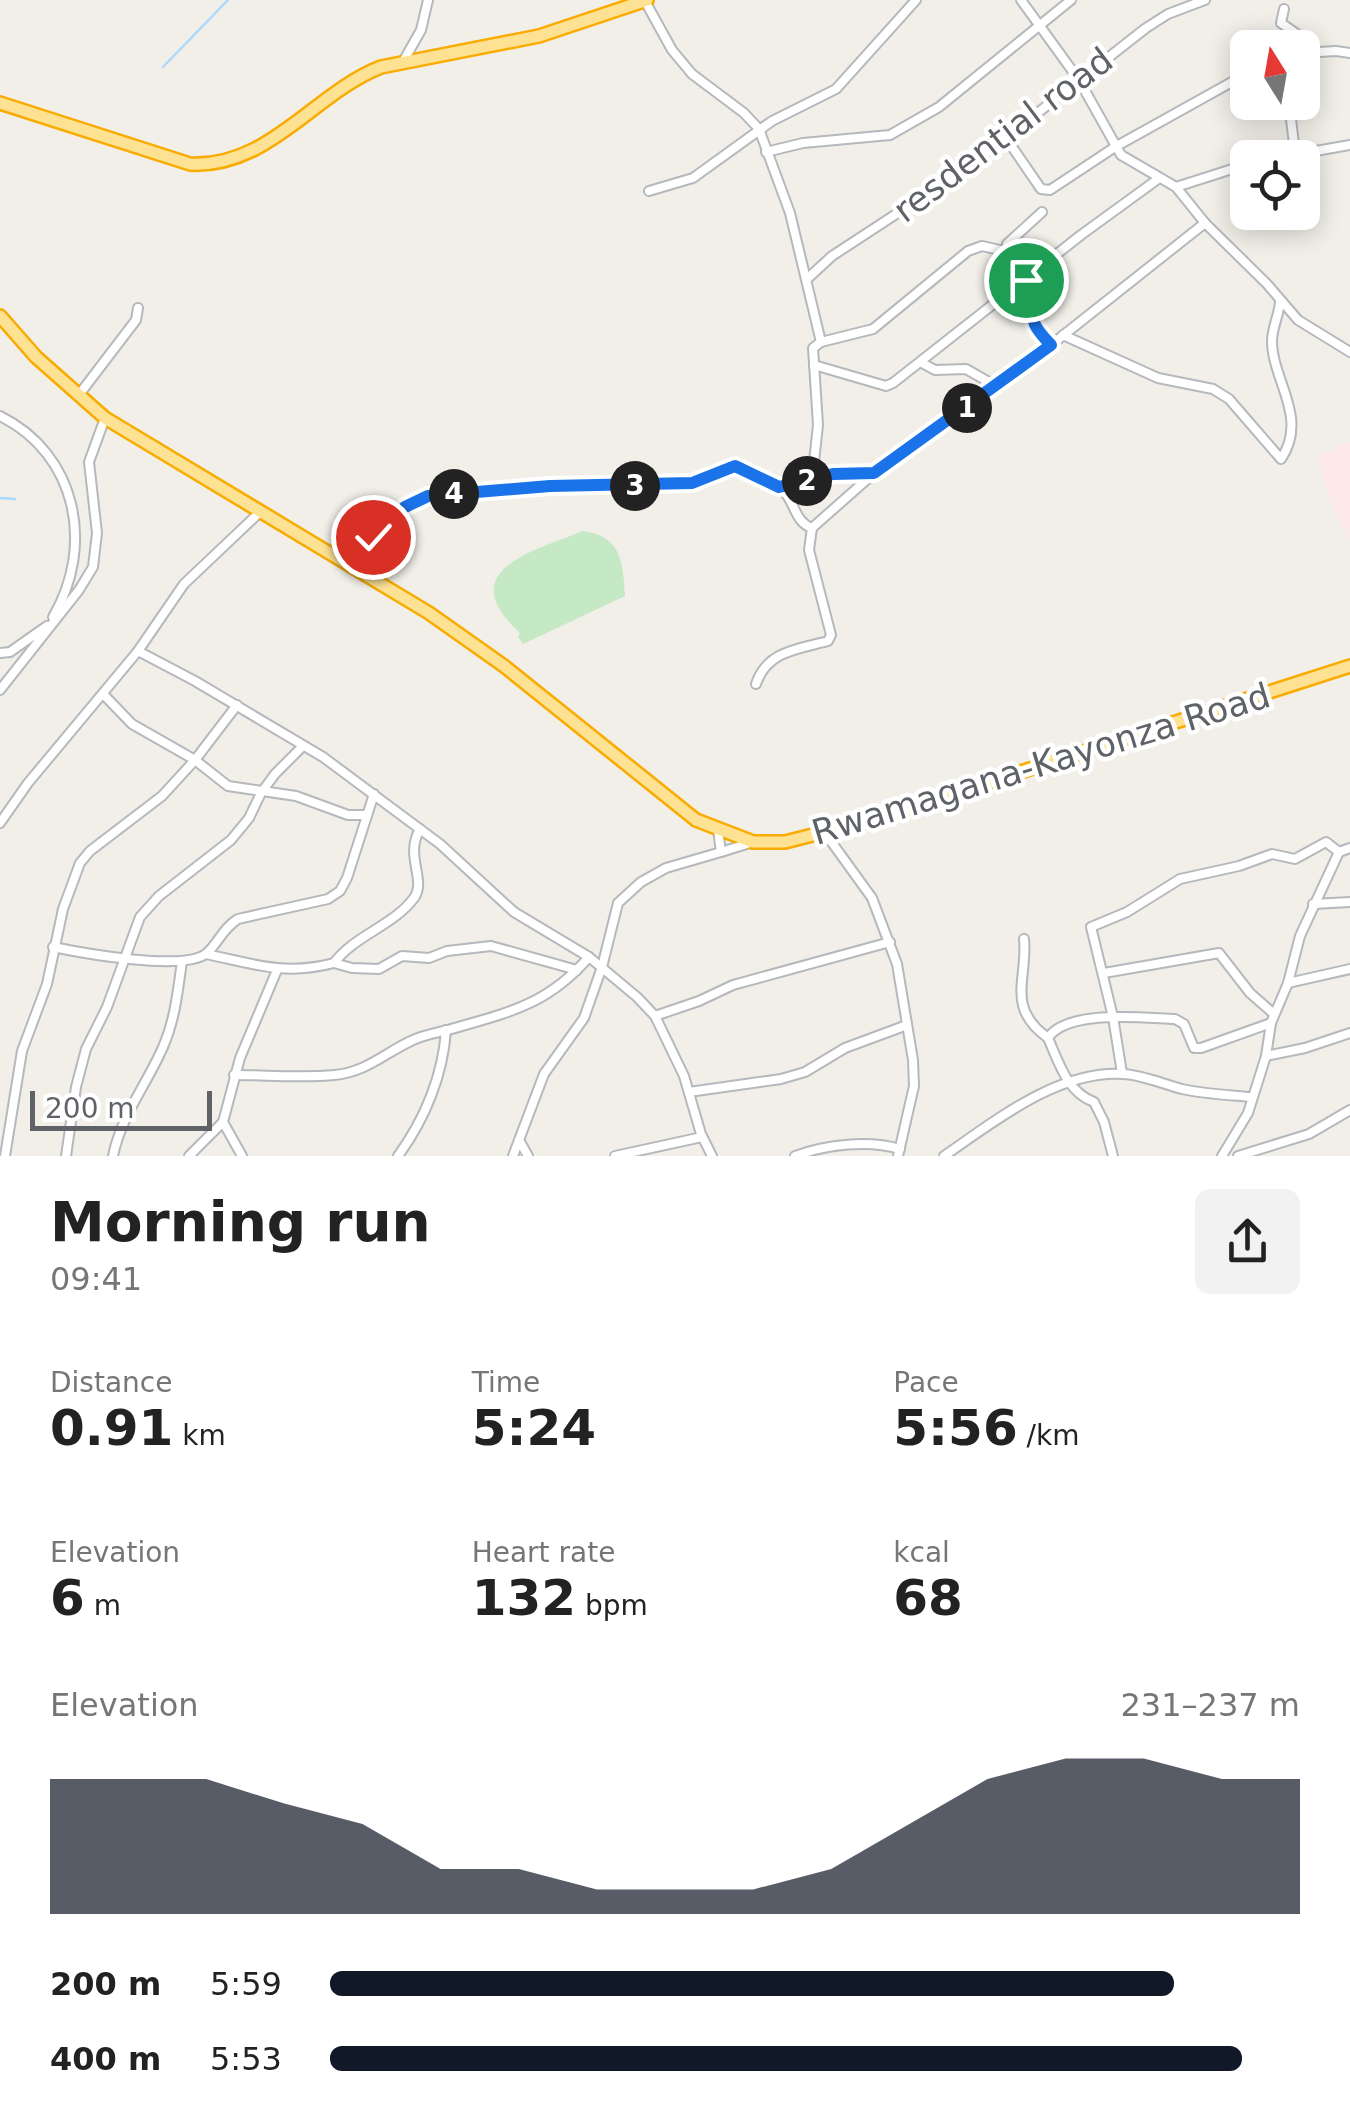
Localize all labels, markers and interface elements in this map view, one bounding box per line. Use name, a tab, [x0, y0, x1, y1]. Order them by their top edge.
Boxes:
north arrow	[1230, 30, 1320, 120]
map controls	[1230, 30, 1320, 230]
street label: resdential road	[886, 40, 1120, 230]
button: locate	[1230, 140, 1320, 230]
pin	[984, 238, 1069, 323]
icon: arrive	[999, 253, 1054, 308]
pin: 1	[942, 383, 992, 433]
text: 1	[957, 391, 977, 424]
pin: 2	[782, 456, 832, 506]
pin: 3	[610, 461, 660, 511]
text: 2	[797, 464, 817, 497]
pin: 4	[429, 469, 479, 519]
text: 3	[625, 469, 645, 502]
text: 4	[444, 477, 464, 510]
pin	[331, 495, 416, 580]
icon: check	[346, 510, 401, 565]
street label: Rwamagana-Kayonza Road	[807, 675, 1275, 853]
scale bar	[30, 1086, 212, 1130]
text: 200 m	[45, 1092, 135, 1125]
button: share	[1195, 1189, 1300, 1294]
text: Morning run	[50, 1190, 431, 1254]
text: 09:41	[50, 1260, 142, 1298]
text: Distance	[50, 1366, 172, 1399]
text: Time	[472, 1366, 540, 1399]
text: Pace	[893, 1366, 959, 1399]
text: 0.91	[50, 1399, 173, 1457]
text: 5:24	[472, 1399, 596, 1457]
text: 5:56	[893, 1399, 1018, 1457]
text: km	[173, 1419, 226, 1452]
text: /km	[1018, 1419, 1080, 1452]
text: Elevation	[50, 1536, 180, 1569]
text: Heart rate	[472, 1536, 615, 1569]
text: kcal	[893, 1536, 950, 1569]
text: 6	[50, 1569, 85, 1627]
text: 132	[472, 1569, 576, 1627]
text: 68	[893, 1569, 963, 1627]
text: m	[85, 1589, 121, 1622]
text: bpm	[576, 1589, 648, 1622]
text: Elevation	[50, 1686, 199, 1724]
text: 231–237 m	[1121, 1686, 1300, 1724]
text: 200 m	[50, 1965, 161, 2003]
text: 5:59	[210, 1965, 282, 2003]
text: 400 m	[50, 2040, 161, 2078]
text: 5:53	[210, 2040, 282, 2078]

